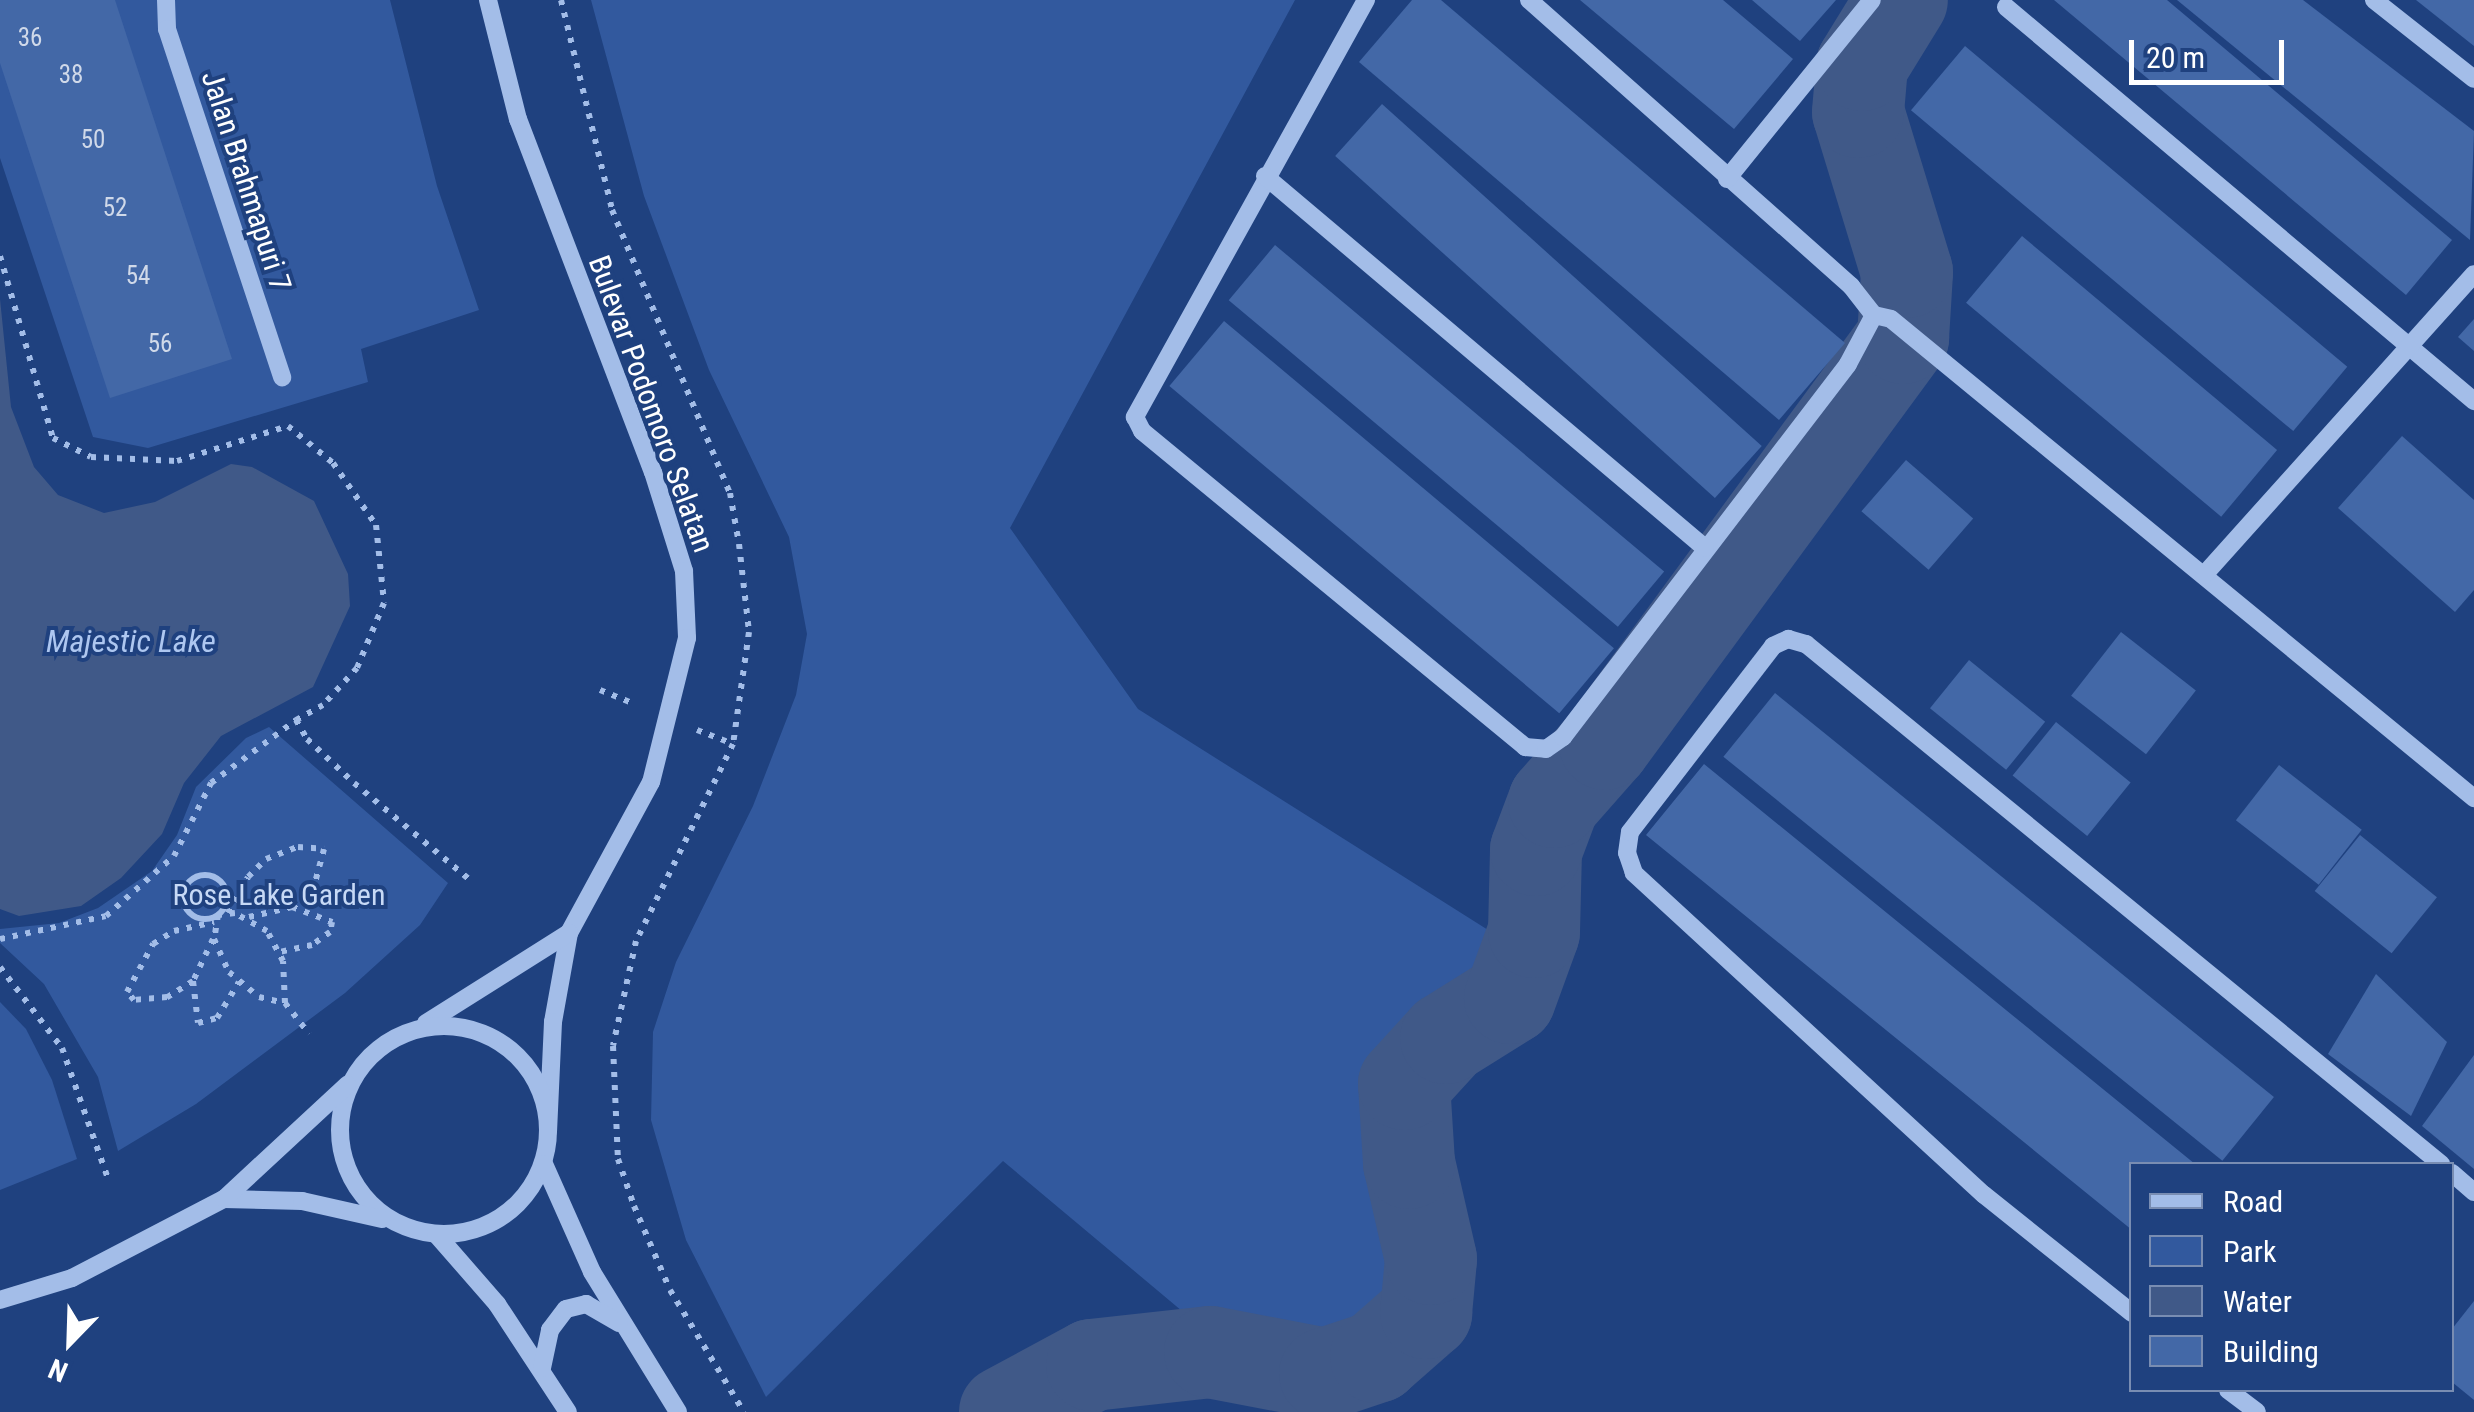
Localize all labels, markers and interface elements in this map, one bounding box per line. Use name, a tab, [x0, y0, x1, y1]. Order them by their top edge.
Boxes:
scale bar	[2134, 20, 2289, 82]
house number: 36	[18, 23, 42, 53]
text: 20 m	[2146, 40, 2205, 75]
house number: 38	[59, 60, 83, 90]
street label: Jalan Brahmapuri 7	[193, 66, 299, 296]
house number: 50	[81, 125, 105, 155]
house number: 52	[103, 193, 127, 223]
street label: Bulevar Podomoro Selatan	[581, 251, 721, 557]
house number: 54	[126, 261, 150, 291]
house number: 56	[148, 329, 172, 359]
water label: Majestic Lake	[46, 622, 216, 660]
park label: Rose Lake Garden	[173, 877, 385, 913]
legend	[2129, 1162, 2454, 1392]
text: Road	[2223, 1184, 2283, 1219]
text: Park	[2223, 1234, 2277, 1269]
text: Water	[2223, 1284, 2292, 1319]
north arrow	[20, 1292, 120, 1392]
text: Building	[2223, 1334, 2319, 1369]
text: N	[44, 1352, 72, 1389]

